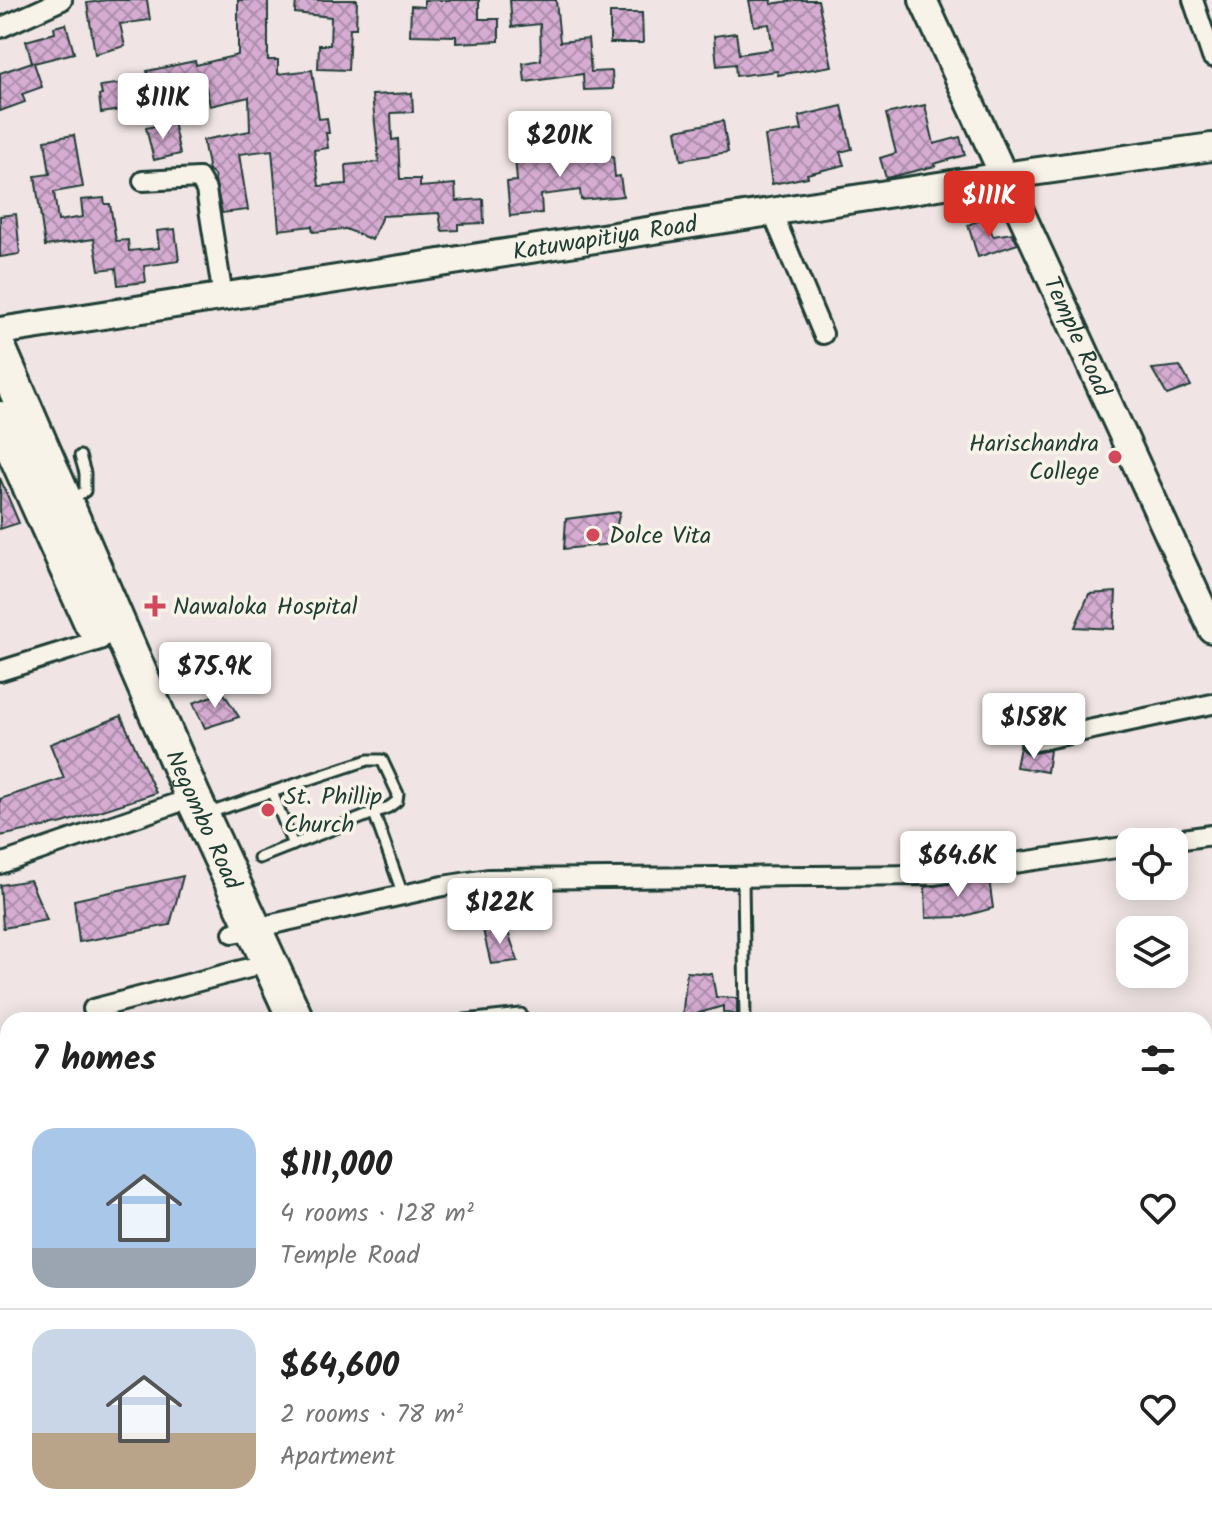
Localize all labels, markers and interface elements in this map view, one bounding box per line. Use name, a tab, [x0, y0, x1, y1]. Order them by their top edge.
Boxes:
pin: $111K	[107, 73, 219, 141]
text: $111K	[136, 78, 190, 120]
pin: $201K	[504, 111, 616, 179]
text: $201K	[526, 116, 594, 158]
pin: $111K	[933, 171, 1045, 239]
text: $111K	[962, 176, 1016, 218]
street label: Katuwapitiya Road	[510, 205, 701, 273]
street label: Temple Road	[1032, 270, 1121, 404]
place label: Harischandra College	[969, 425, 1099, 492]
marker: Harischandra College	[1106, 448, 1124, 466]
place label: Dolce Vita	[609, 517, 711, 556]
marker: Dolce Vita	[584, 526, 602, 544]
place label: Nawaloka Hospital	[173, 588, 358, 627]
marker: Nawaloka Hospital	[144, 595, 166, 617]
pin: $75.9K	[150, 642, 280, 710]
text: $75.9K	[177, 647, 253, 689]
pin: $158K	[978, 693, 1090, 761]
text: $158K	[1000, 698, 1068, 740]
street label: Negombo Road	[154, 744, 252, 897]
place label: St. Phillip Church	[284, 778, 382, 845]
marker: St. Phillip Church	[259, 801, 277, 819]
map controls	[1116, 828, 1188, 988]
button: locate	[1116, 828, 1188, 900]
pin: $64.6K	[893, 831, 1023, 899]
text: $64.6K	[918, 836, 998, 878]
pin: $122K	[444, 878, 556, 946]
text: $122K	[465, 883, 535, 925]
button: layers	[1116, 916, 1188, 988]
text: 7 homes	[32, 1033, 156, 1087]
icon: filters	[1136, 1038, 1180, 1082]
text: $111,000	[280, 1139, 392, 1193]
icon: home	[96, 1160, 192, 1256]
icon: heart	[1136, 1186, 1180, 1230]
text: 4 rooms · 128 m²	[280, 1193, 474, 1235]
text: Temple Road	[280, 1235, 419, 1277]
text: $64,600	[280, 1340, 399, 1394]
icon: home	[96, 1361, 192, 1457]
icon: heart	[1136, 1387, 1180, 1431]
text: 2 rooms · 78 m²	[280, 1394, 463, 1436]
text: Apartment	[280, 1436, 395, 1478]

